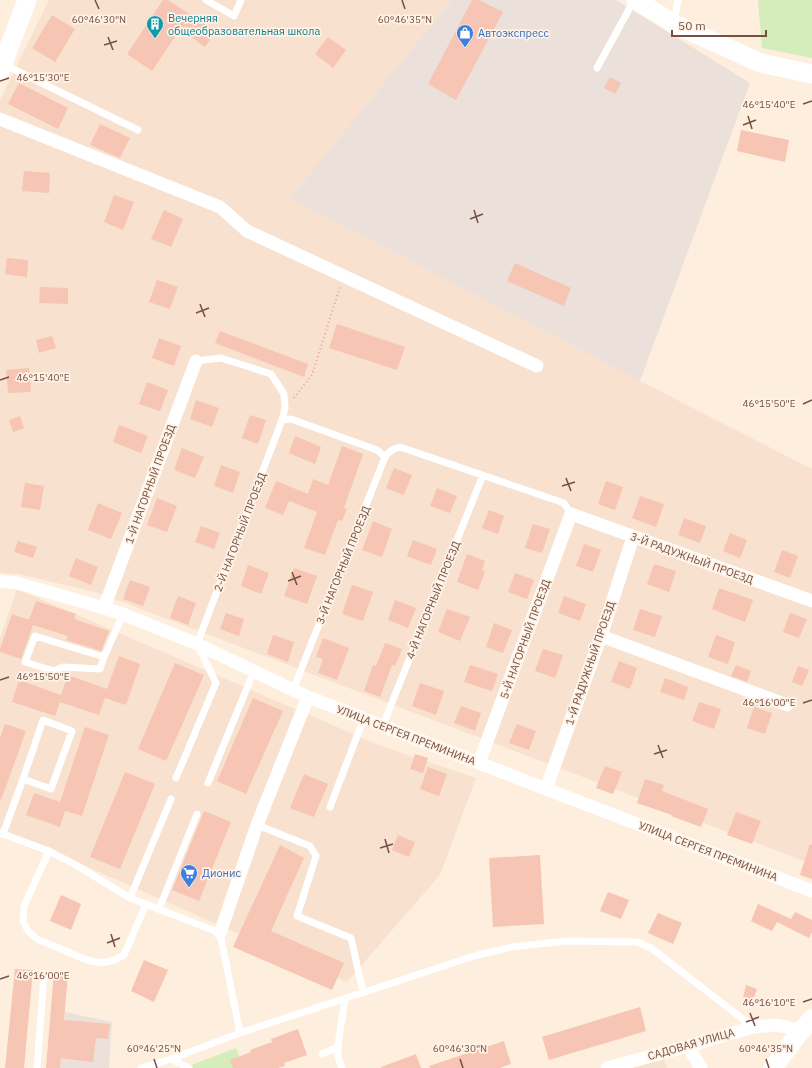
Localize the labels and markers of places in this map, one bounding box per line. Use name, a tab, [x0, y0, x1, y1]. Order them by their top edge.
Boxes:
place label: Вечерняя общеобразовательная школа	[168, 11, 320, 38]
building icon: Вечерняя общеобразовательная школа	[145, 14, 165, 39]
shop icon: Автоэкспресс	[455, 23, 475, 48]
place label: Автоэкспресс	[478, 26, 549, 40]
supermarket icon: Дионис	[179, 863, 199, 888]
place label: Дионис	[202, 866, 242, 880]

